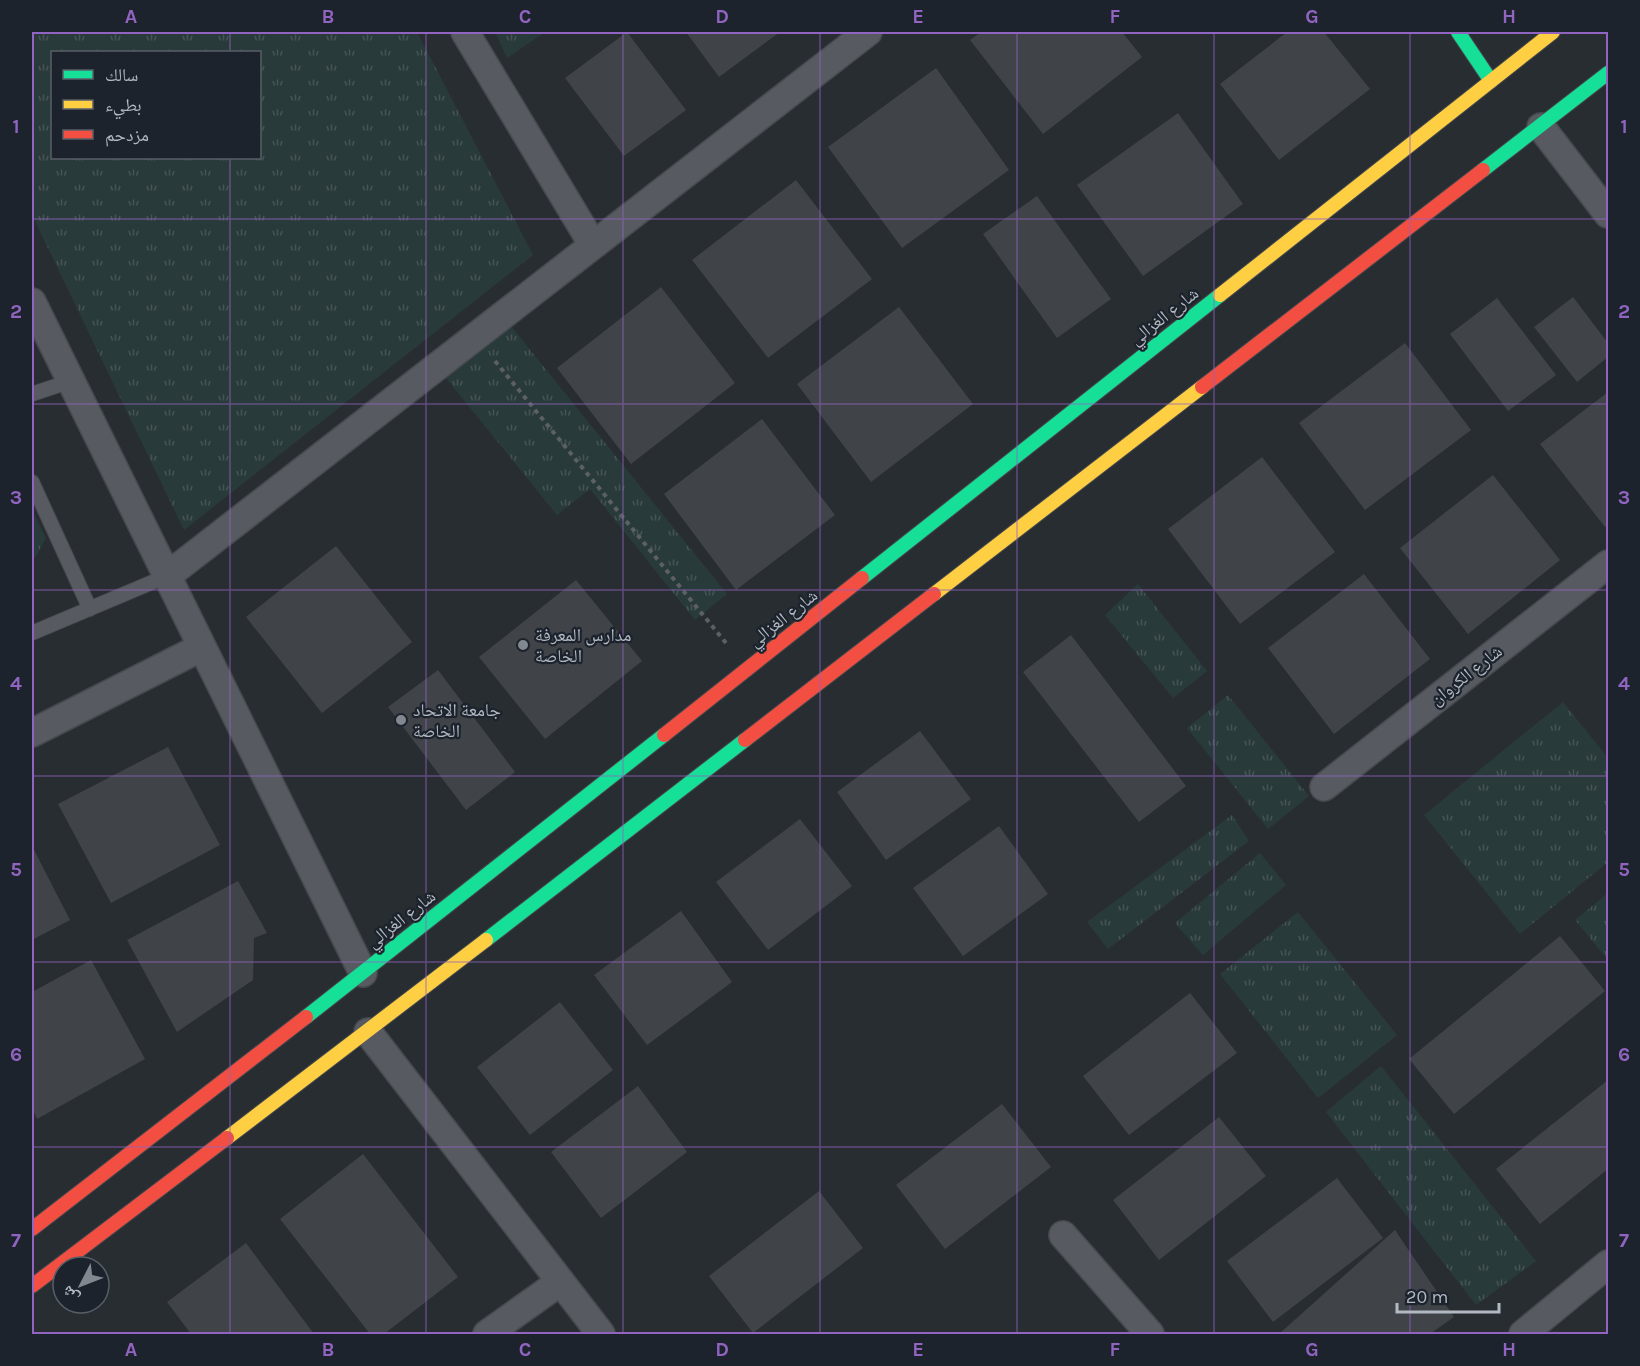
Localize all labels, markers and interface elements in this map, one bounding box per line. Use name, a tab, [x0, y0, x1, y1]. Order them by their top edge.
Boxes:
text: A	[125, 5, 138, 28]
text: B	[322, 5, 334, 28]
text: C	[519, 5, 531, 28]
text: D	[715, 5, 729, 28]
text: E	[912, 5, 924, 28]
text: F	[1110, 5, 1121, 28]
text: G	[1305, 5, 1319, 28]
text: H	[1502, 5, 1516, 28]
legend	[51, 51, 261, 159]
text: سالك	[105, 64, 138, 86]
text: بطيء	[105, 94, 142, 120]
text: 1	[12, 115, 20, 138]
text: 1	[1620, 115, 1628, 138]
text: مزدحم	[105, 124, 149, 147]
street label: شارع الغزالي	[1125, 282, 1205, 353]
text: 2	[10, 300, 22, 323]
text: 2	[1618, 300, 1630, 323]
text: 3	[10, 486, 22, 509]
text: 3	[1618, 486, 1630, 509]
street label: شارع الغزالي	[744, 584, 824, 655]
place label: مدارس المعرفة الخاصة	[535, 624, 631, 667]
marker: مدارس المعرفة الخاصة	[516, 638, 530, 652]
street label: شارع الكروان	[1426, 640, 1506, 710]
text: 4	[10, 672, 22, 695]
text: 4	[1618, 672, 1630, 695]
place label: جامعة الاتحاد الخاصة	[413, 699, 501, 742]
marker: جامعة الاتحاد الخاصة	[394, 713, 408, 727]
text: 5	[10, 858, 22, 881]
text: 5	[1618, 858, 1630, 881]
street label: شارع الغزالي	[362, 885, 442, 956]
text: 6	[10, 1043, 22, 1066]
text: 6	[1618, 1043, 1630, 1066]
text: 7	[11, 1229, 21, 1252]
text: 7	[1619, 1229, 1629, 1252]
north arrow	[51, 1255, 111, 1315]
scale bar	[1397, 1276, 1499, 1314]
text: ش	[57, 1282, 83, 1307]
text: 20 m	[1406, 1286, 1448, 1308]
text: A	[125, 1338, 138, 1361]
text: B	[322, 1338, 334, 1361]
text: C	[519, 1338, 531, 1361]
text: D	[715, 1338, 729, 1361]
text: E	[912, 1338, 924, 1361]
text: F	[1110, 1338, 1121, 1361]
text: G	[1305, 1338, 1319, 1361]
text: H	[1502, 1338, 1516, 1361]

